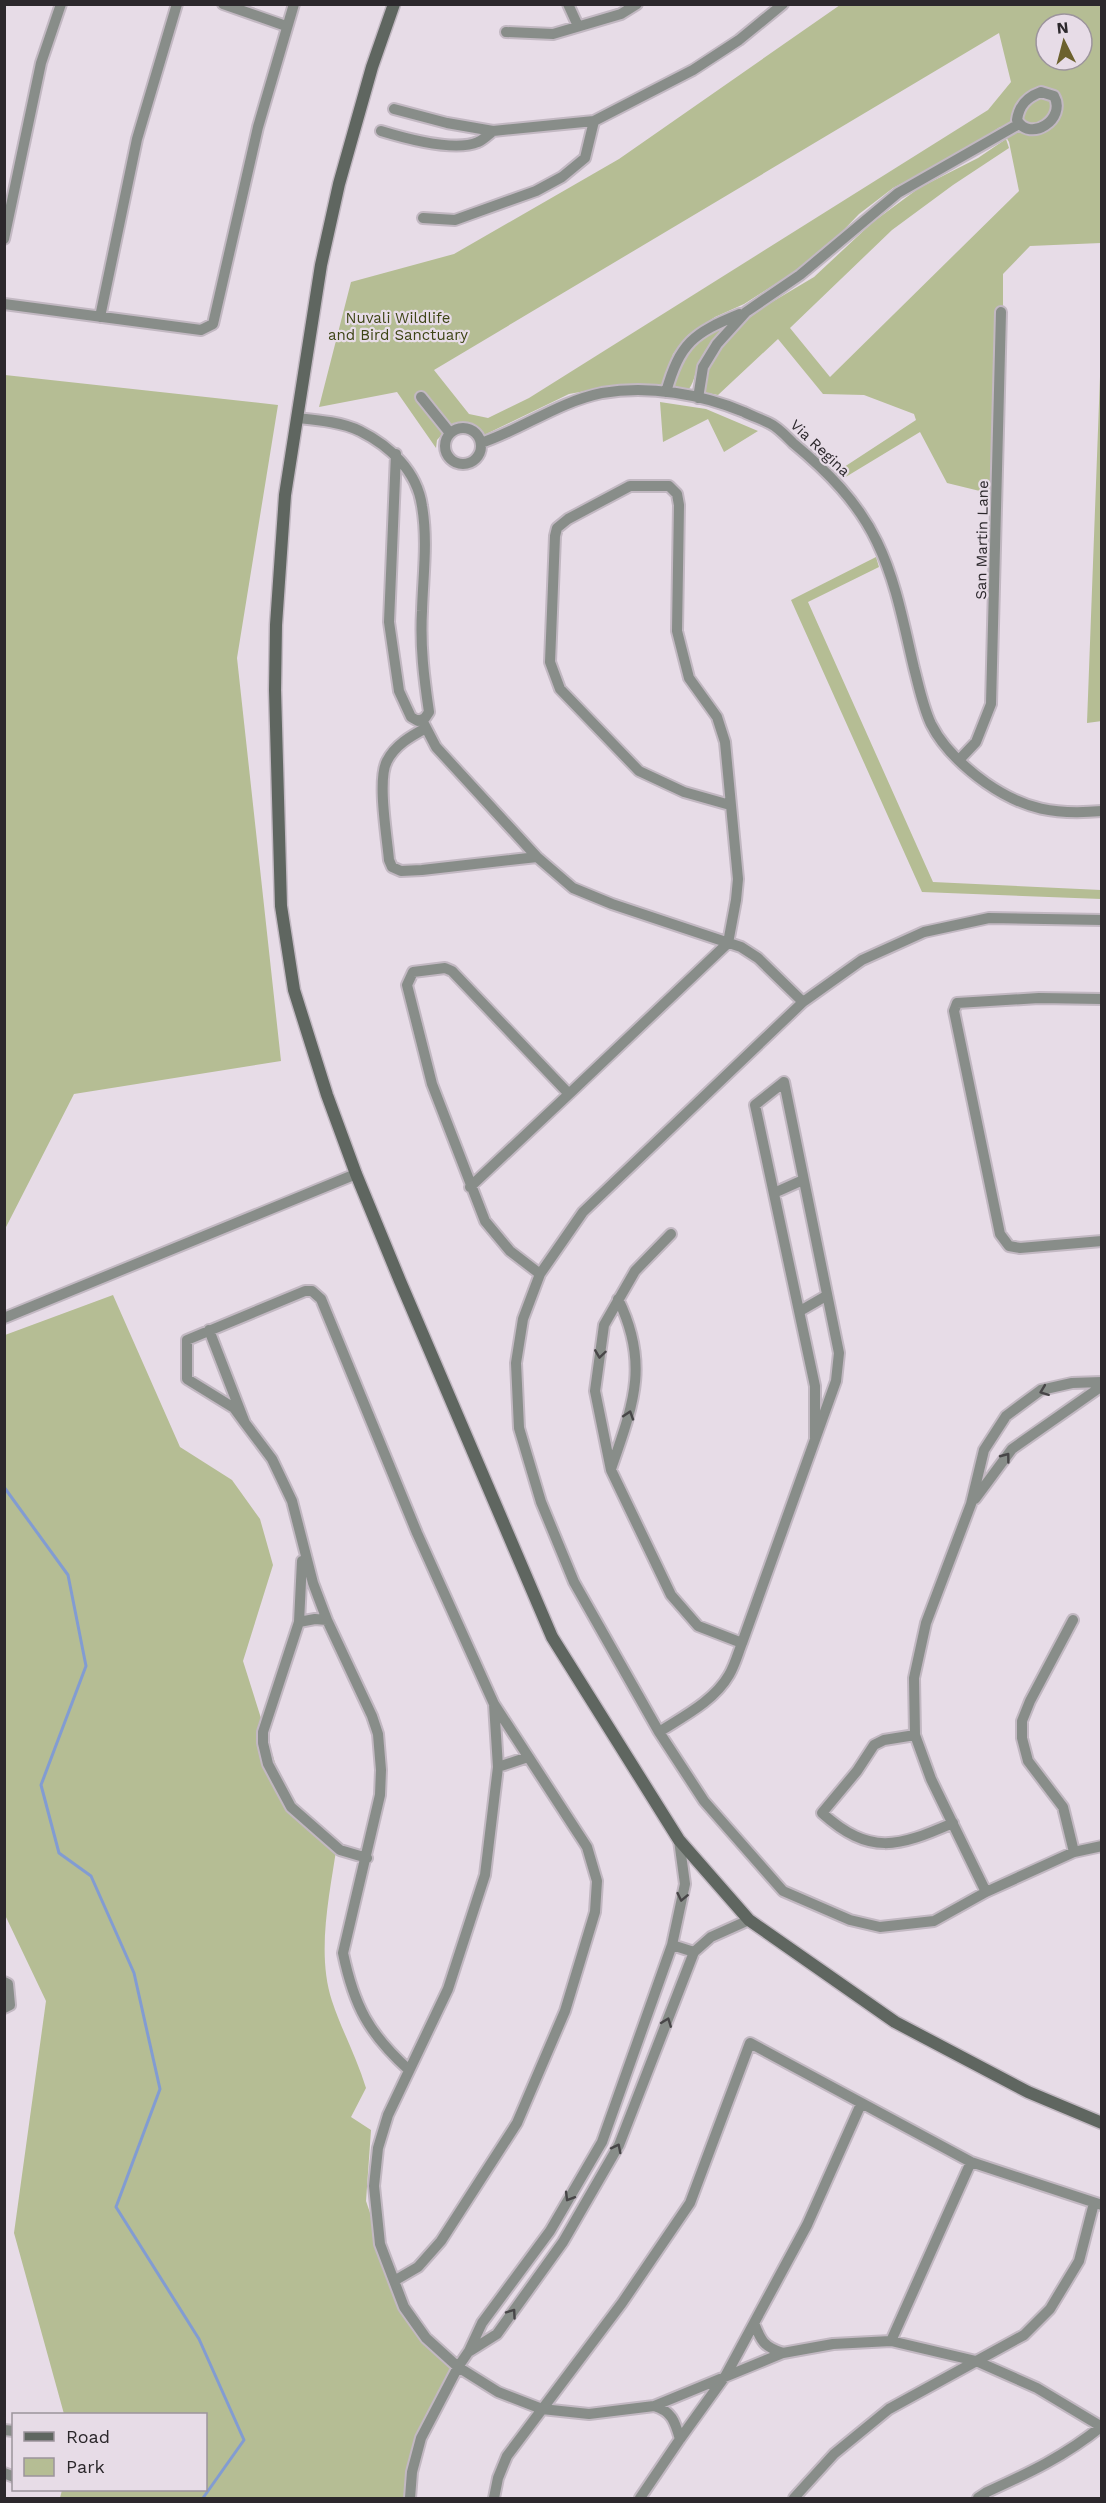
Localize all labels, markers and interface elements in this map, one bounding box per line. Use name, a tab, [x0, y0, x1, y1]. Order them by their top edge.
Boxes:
north arrow	[1034, 12, 1094, 72]
text: N	[1056, 18, 1069, 38]
park label: Nuvali Wildlife and Bird Sanctuary	[328, 309, 468, 344]
street label: Via Regina	[786, 416, 854, 481]
street label: San Martin Lane	[972, 480, 992, 600]
one-way arrow	[594, 1349, 606, 1358]
one-way arrow	[1040, 1384, 1051, 1396]
one-way arrow	[622, 1410, 635, 1421]
one-way arrow	[999, 1453, 1010, 1464]
one-way arrow	[676, 1892, 689, 1902]
one-way arrow	[659, 2017, 672, 2028]
one-way arrow	[609, 2143, 621, 2154]
one-way arrow	[565, 2191, 577, 2201]
one-way arrow	[505, 2308, 516, 2319]
legend	[12, 2413, 207, 2491]
text: Road	[66, 2426, 110, 2447]
text: Park	[66, 2456, 105, 2477]

